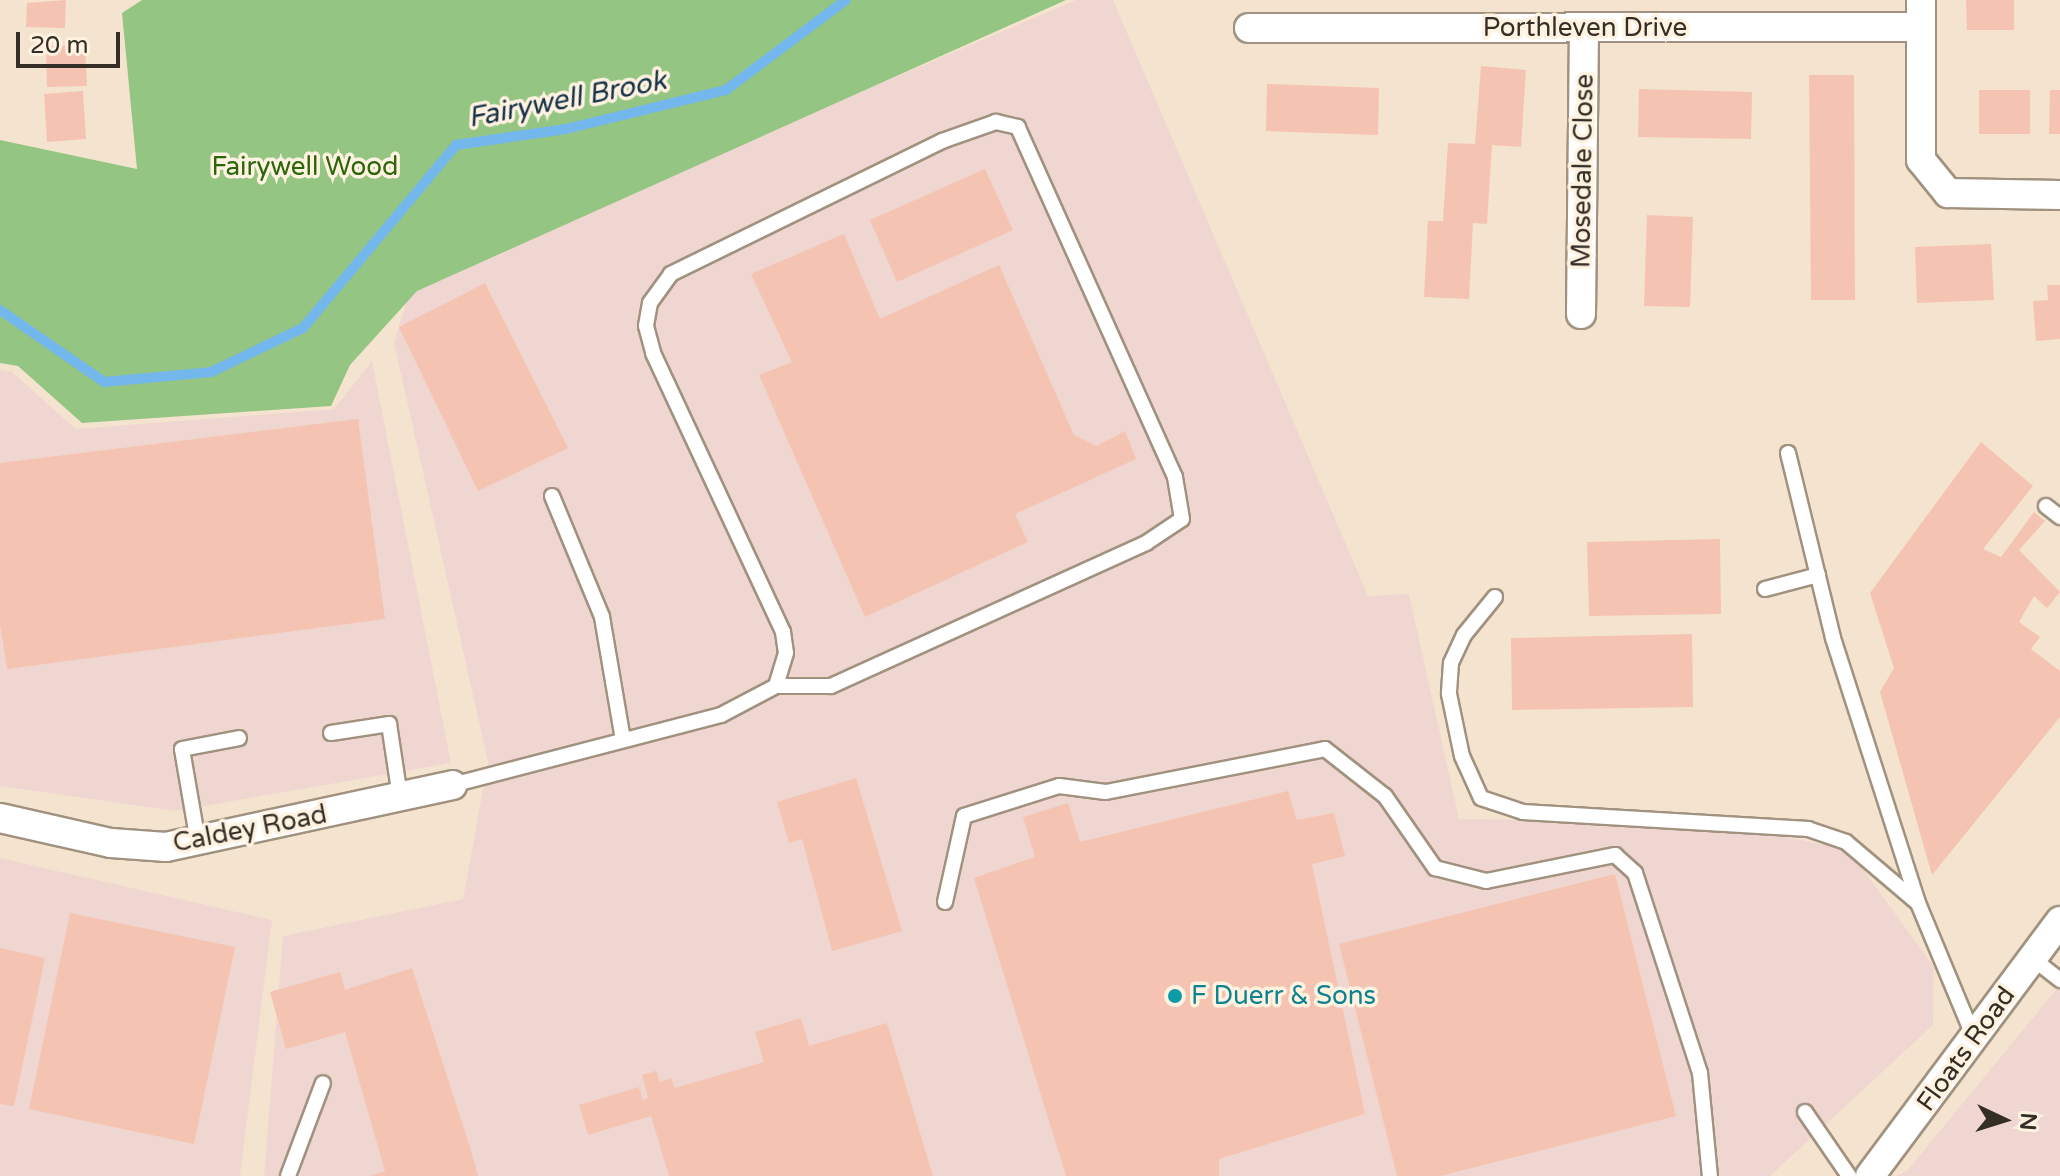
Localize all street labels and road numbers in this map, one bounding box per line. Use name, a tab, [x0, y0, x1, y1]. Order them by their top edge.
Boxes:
street label: Porthleven Drive	[1483, 12, 1687, 44]
street label: Mosedale Close	[1566, 74, 1600, 268]
street label: Caldey Road	[170, 799, 330, 859]
street label: Floats Road	[1910, 980, 2022, 1118]

